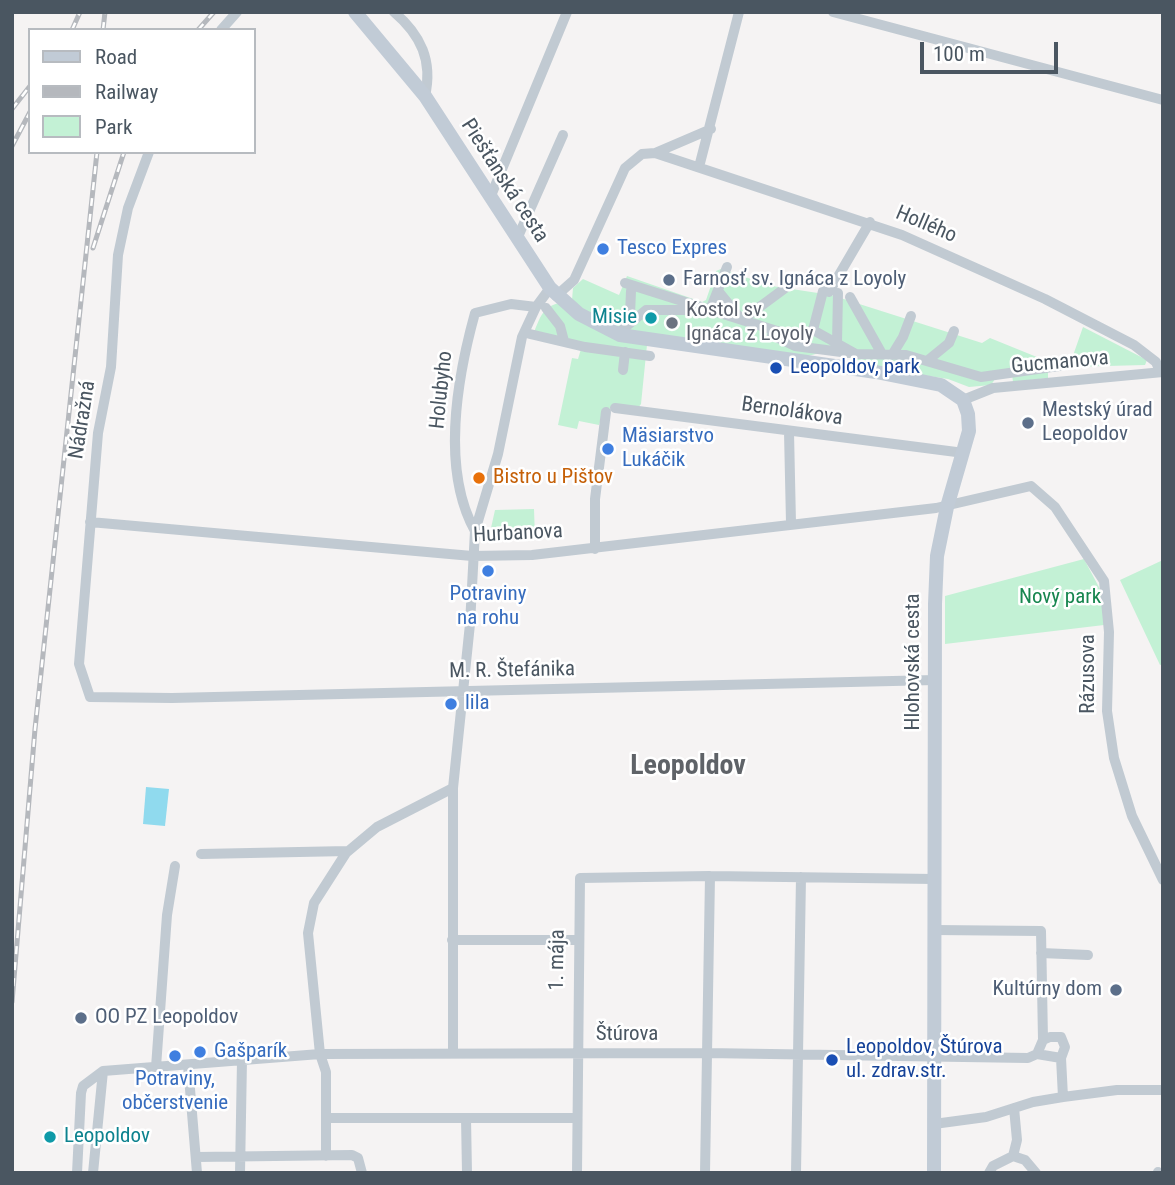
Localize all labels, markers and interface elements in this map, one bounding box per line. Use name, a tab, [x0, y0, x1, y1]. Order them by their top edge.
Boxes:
legend	[28, 28, 256, 154]
scale bar	[923, 28, 1061, 72]
text: 100 m	[933, 42, 985, 66]
text: Road	[95, 45, 137, 69]
text: Railway	[95, 80, 158, 104]
text: Park	[95, 115, 132, 139]
street label: Piešťanská cesta	[455, 115, 553, 247]
street label: Hollého	[892, 201, 960, 249]
place label: Tesco Expres	[617, 236, 727, 262]
marker: Tesco Expres	[595, 241, 611, 257]
place label: Farnosť sv. Ignáca z Loyoly	[683, 267, 906, 293]
marker: Farnosť sv. Ignáca z Loyoly	[661, 272, 677, 288]
place label: Kostol sv. Ignáca z Loyoly	[686, 298, 814, 348]
place label: Misie	[592, 305, 637, 331]
marker: Misie	[643, 310, 659, 326]
marker: Kostol sv. Ignáca z Loyoly	[664, 315, 680, 331]
street label: Gucmanova	[1010, 346, 1110, 380]
street label: Holubyho	[425, 350, 459, 430]
place label: Leopoldov, park	[790, 355, 920, 381]
marker: Leopoldov, park	[768, 360, 784, 376]
street label: Nádražná	[64, 379, 102, 461]
street label: Bernolákova	[740, 392, 844, 432]
place label: Mestský úrad Leopoldov	[1042, 398, 1153, 448]
marker: Mestský úrad Leopoldov	[1020, 415, 1036, 431]
place label: Mäsiarstvo Lukáčik	[622, 424, 714, 474]
marker: Mäsiarstvo Lukáčik	[600, 441, 616, 457]
place label: Bistro u Pištov	[493, 465, 613, 491]
marker: Bistro u Pištov	[471, 470, 487, 486]
street label: Hurbanova	[473, 519, 563, 549]
marker: Potraviny na rohu	[480, 563, 496, 579]
place label: Potraviny na rohu	[450, 582, 526, 632]
park label: Nový park	[1019, 585, 1101, 611]
street label: Hlohovská cesta	[901, 593, 927, 731]
street label: Rázusova	[1076, 634, 1102, 714]
street label: M. R. Štefánika	[449, 657, 575, 685]
place label: lila	[465, 691, 490, 717]
marker: lila	[443, 696, 459, 712]
district label: Leopoldov	[630, 750, 746, 784]
street label: 1. mája	[545, 929, 571, 991]
place label: Kultúrny dom	[993, 977, 1102, 1003]
marker: Kultúrny dom	[1108, 982, 1124, 998]
place label: OO PZ Leopoldov	[95, 1005, 238, 1031]
marker: OO PZ Leopoldov	[73, 1010, 89, 1026]
street label: Štúrova	[596, 1022, 658, 1048]
place label: Leopoldov, Štúrova ul. zdrav.str.	[846, 1035, 1002, 1085]
place label: Gašparík	[214, 1039, 287, 1065]
marker: Gašparík	[192, 1044, 208, 1060]
marker: Potraviny, občerstvenie	[167, 1048, 183, 1064]
marker: Leopoldov, Štúrova ul. zdrav.str.	[824, 1052, 840, 1068]
place label: Potraviny, občerstvenie	[122, 1067, 228, 1117]
place label: Leopoldov	[64, 1124, 150, 1150]
marker: Leopoldov	[42, 1129, 58, 1145]

